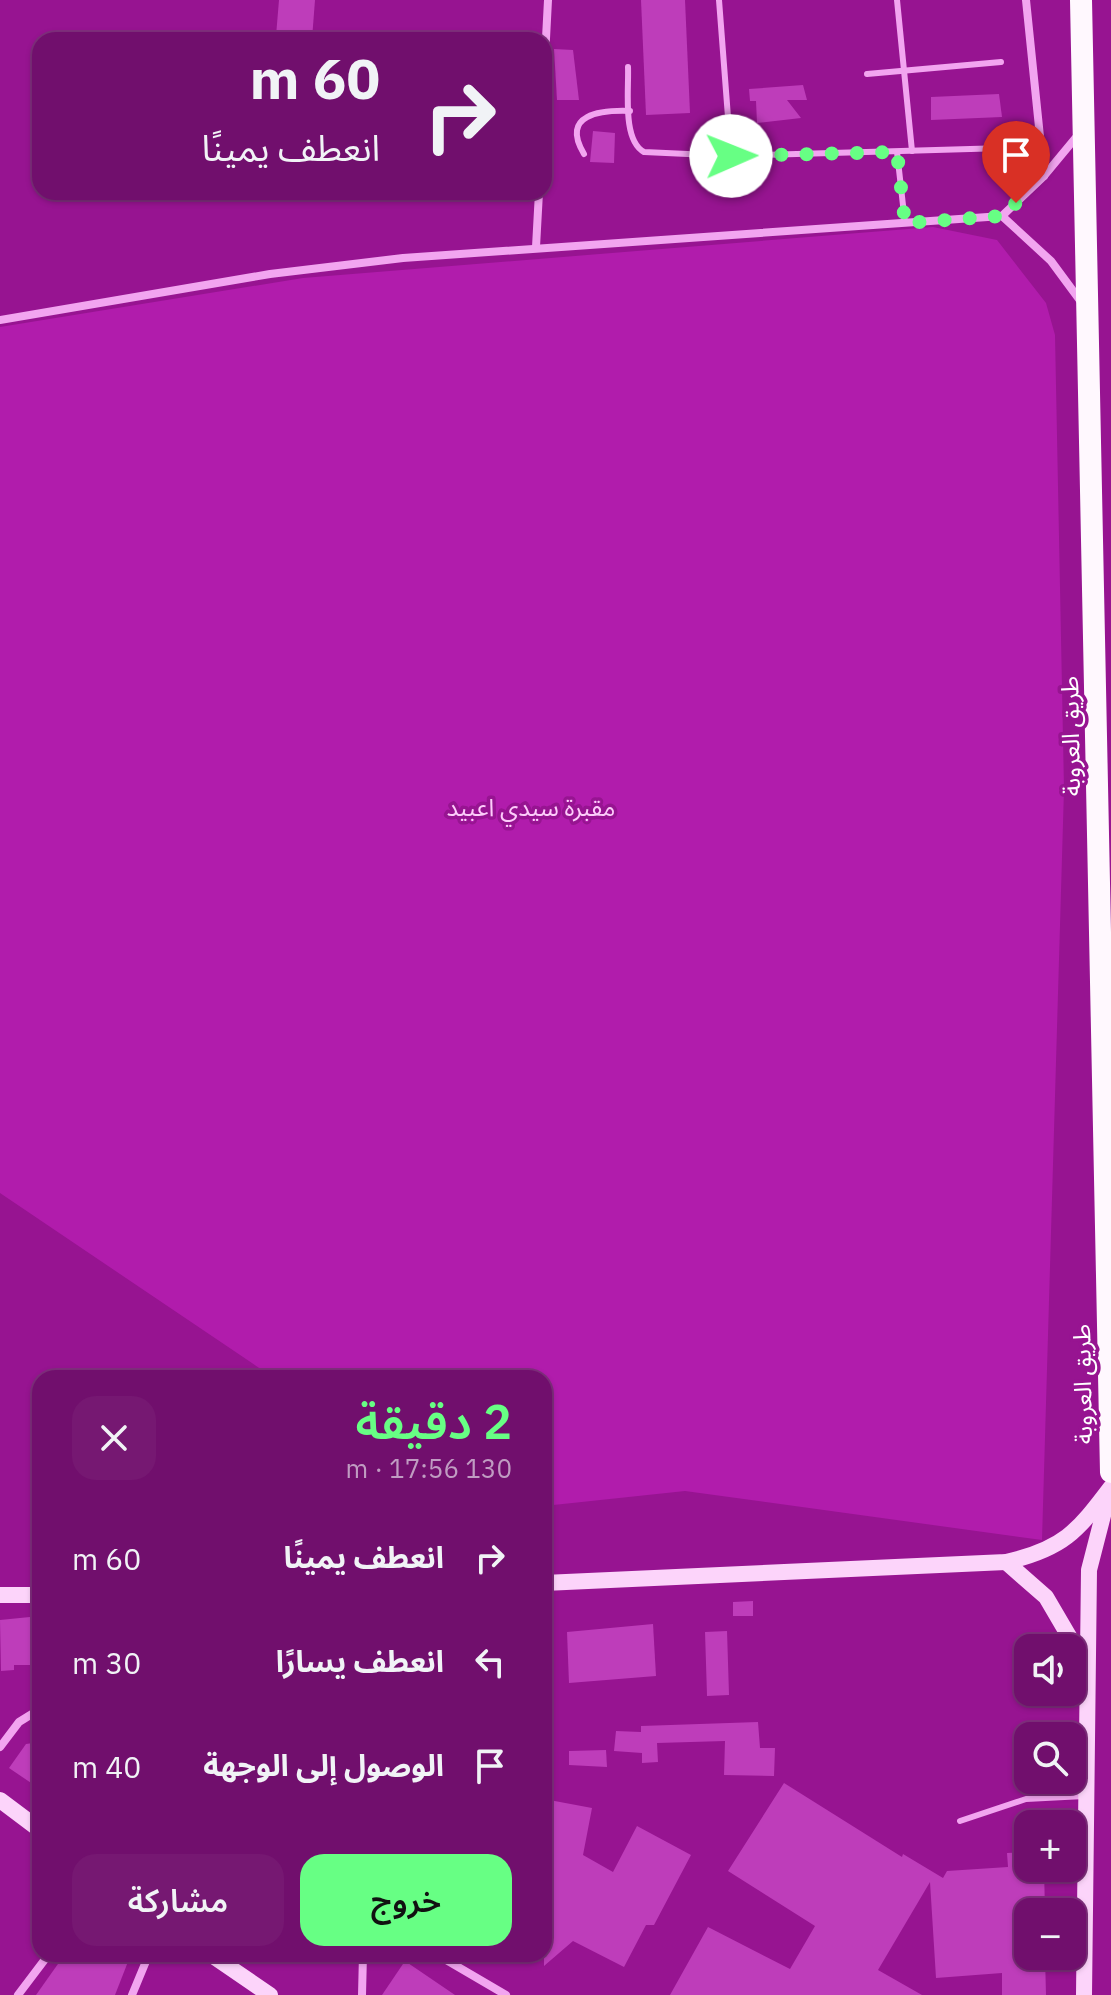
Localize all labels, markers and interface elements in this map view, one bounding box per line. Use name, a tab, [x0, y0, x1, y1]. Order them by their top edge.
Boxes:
text: 60 m	[250, 42, 380, 114]
icon: right	[408, 64, 512, 168]
position arrow	[689, 114, 773, 198]
pin	[982, 121, 1050, 203]
text: انعطف يمينًا	[202, 124, 380, 171]
icon: arrive	[994, 133, 1038, 177]
street label: طريق العروبة	[1053, 676, 1087, 796]
park label: مقبرة سيدي اعبيد	[447, 791, 615, 827]
street label: طريق العروبة	[1065, 1324, 1099, 1444]
text: 2 دقيقة	[355, 1390, 512, 1452]
button: close	[72, 1396, 156, 1480]
text: 130 m · 17:56	[346, 1451, 512, 1485]
icon: right	[468, 1536, 512, 1580]
text: انعطف يمينًا	[284, 1537, 444, 1576]
text: 60 m	[72, 1539, 141, 1578]
map controls	[1014, 1634, 1086, 1970]
button: sound	[1014, 1634, 1086, 1706]
icon: left	[468, 1640, 512, 1684]
text: انعطف يسارًا	[276, 1641, 444, 1680]
text: 30 m	[72, 1643, 141, 1682]
button: search	[1014, 1722, 1086, 1794]
icon: arrive	[468, 1744, 512, 1788]
text: الوصول إلى الوجهة	[203, 1745, 444, 1784]
text: 40 m	[72, 1747, 141, 1786]
button: +	[1014, 1810, 1086, 1882]
button: مشاركة	[72, 1854, 284, 1946]
button: خروج	[300, 1854, 512, 1946]
button: −	[1014, 1898, 1086, 1970]

